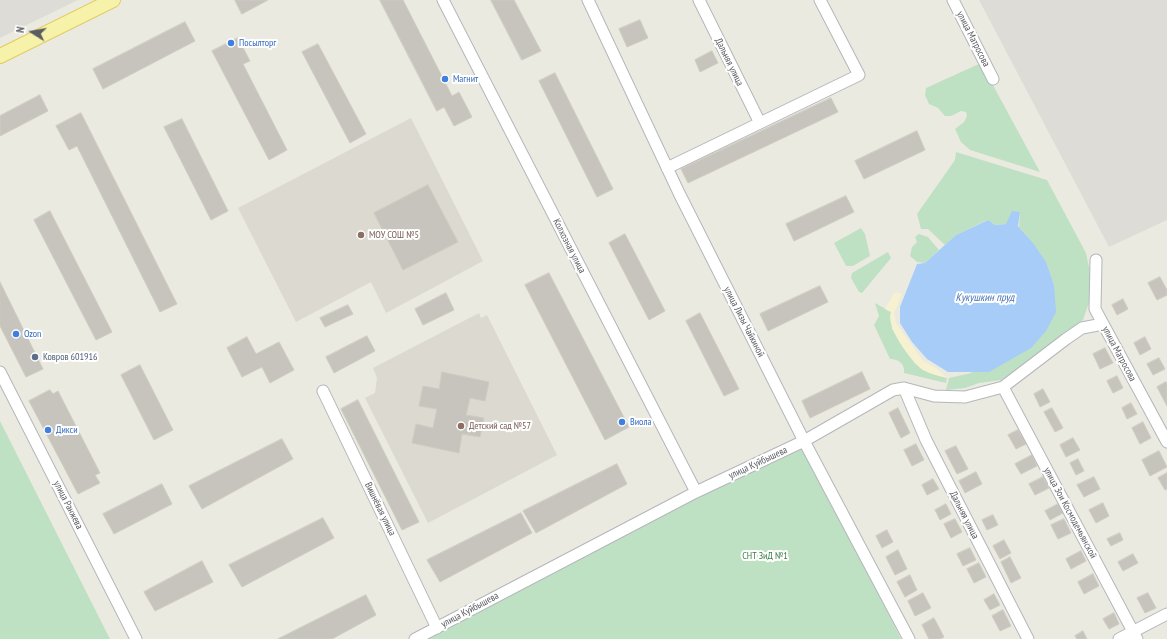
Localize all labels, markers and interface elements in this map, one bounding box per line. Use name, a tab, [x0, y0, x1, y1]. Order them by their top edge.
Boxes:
street label: улица Матросова	[954, 9, 992, 69]
north arrow	[12, 12, 52, 52]
text: N	[13, 25, 28, 34]
street label: Дальняя улица	[712, 36, 746, 88]
place label: Посылторг	[239, 37, 276, 49]
marker: Посылторг	[226, 38, 236, 48]
place label: Магнит	[453, 73, 478, 85]
marker: Магнит	[440, 74, 450, 84]
street label: Колхозная улица	[550, 217, 588, 275]
place label: МОУ СОШ №5	[369, 229, 419, 241]
marker: МОУ СОШ №5	[356, 230, 366, 240]
street label: улица Лизы Чайкиной	[721, 285, 767, 359]
water label: Кукушкин пруд	[956, 291, 1014, 305]
street label: улица Матросова	[1099, 324, 1139, 384]
place label: Ozon	[24, 328, 42, 340]
marker: Ozon	[11, 329, 21, 339]
place label: Ковров 601916	[43, 351, 98, 363]
marker: Ковров 601916	[30, 352, 40, 362]
place label: Виола	[630, 416, 651, 428]
marker: Виола	[617, 417, 627, 427]
place label: Детский сад №57	[469, 420, 531, 432]
marker: Детский сад №57	[456, 421, 466, 431]
place label: Дикси	[56, 424, 78, 436]
marker: Дикси	[43, 425, 53, 435]
street label: улица Куйбышева	[727, 444, 789, 482]
street label: улица Зои Космодемьянской	[1041, 465, 1099, 561]
street label: улица Ранжева	[51, 479, 85, 531]
street label: Вишнёвая улица	[362, 480, 398, 538]
street label: Дальняя улица	[947, 489, 981, 541]
park label: СНТ ЗиД №1	[742, 550, 788, 562]
street label: улица Куйбышева	[439, 590, 501, 630]

